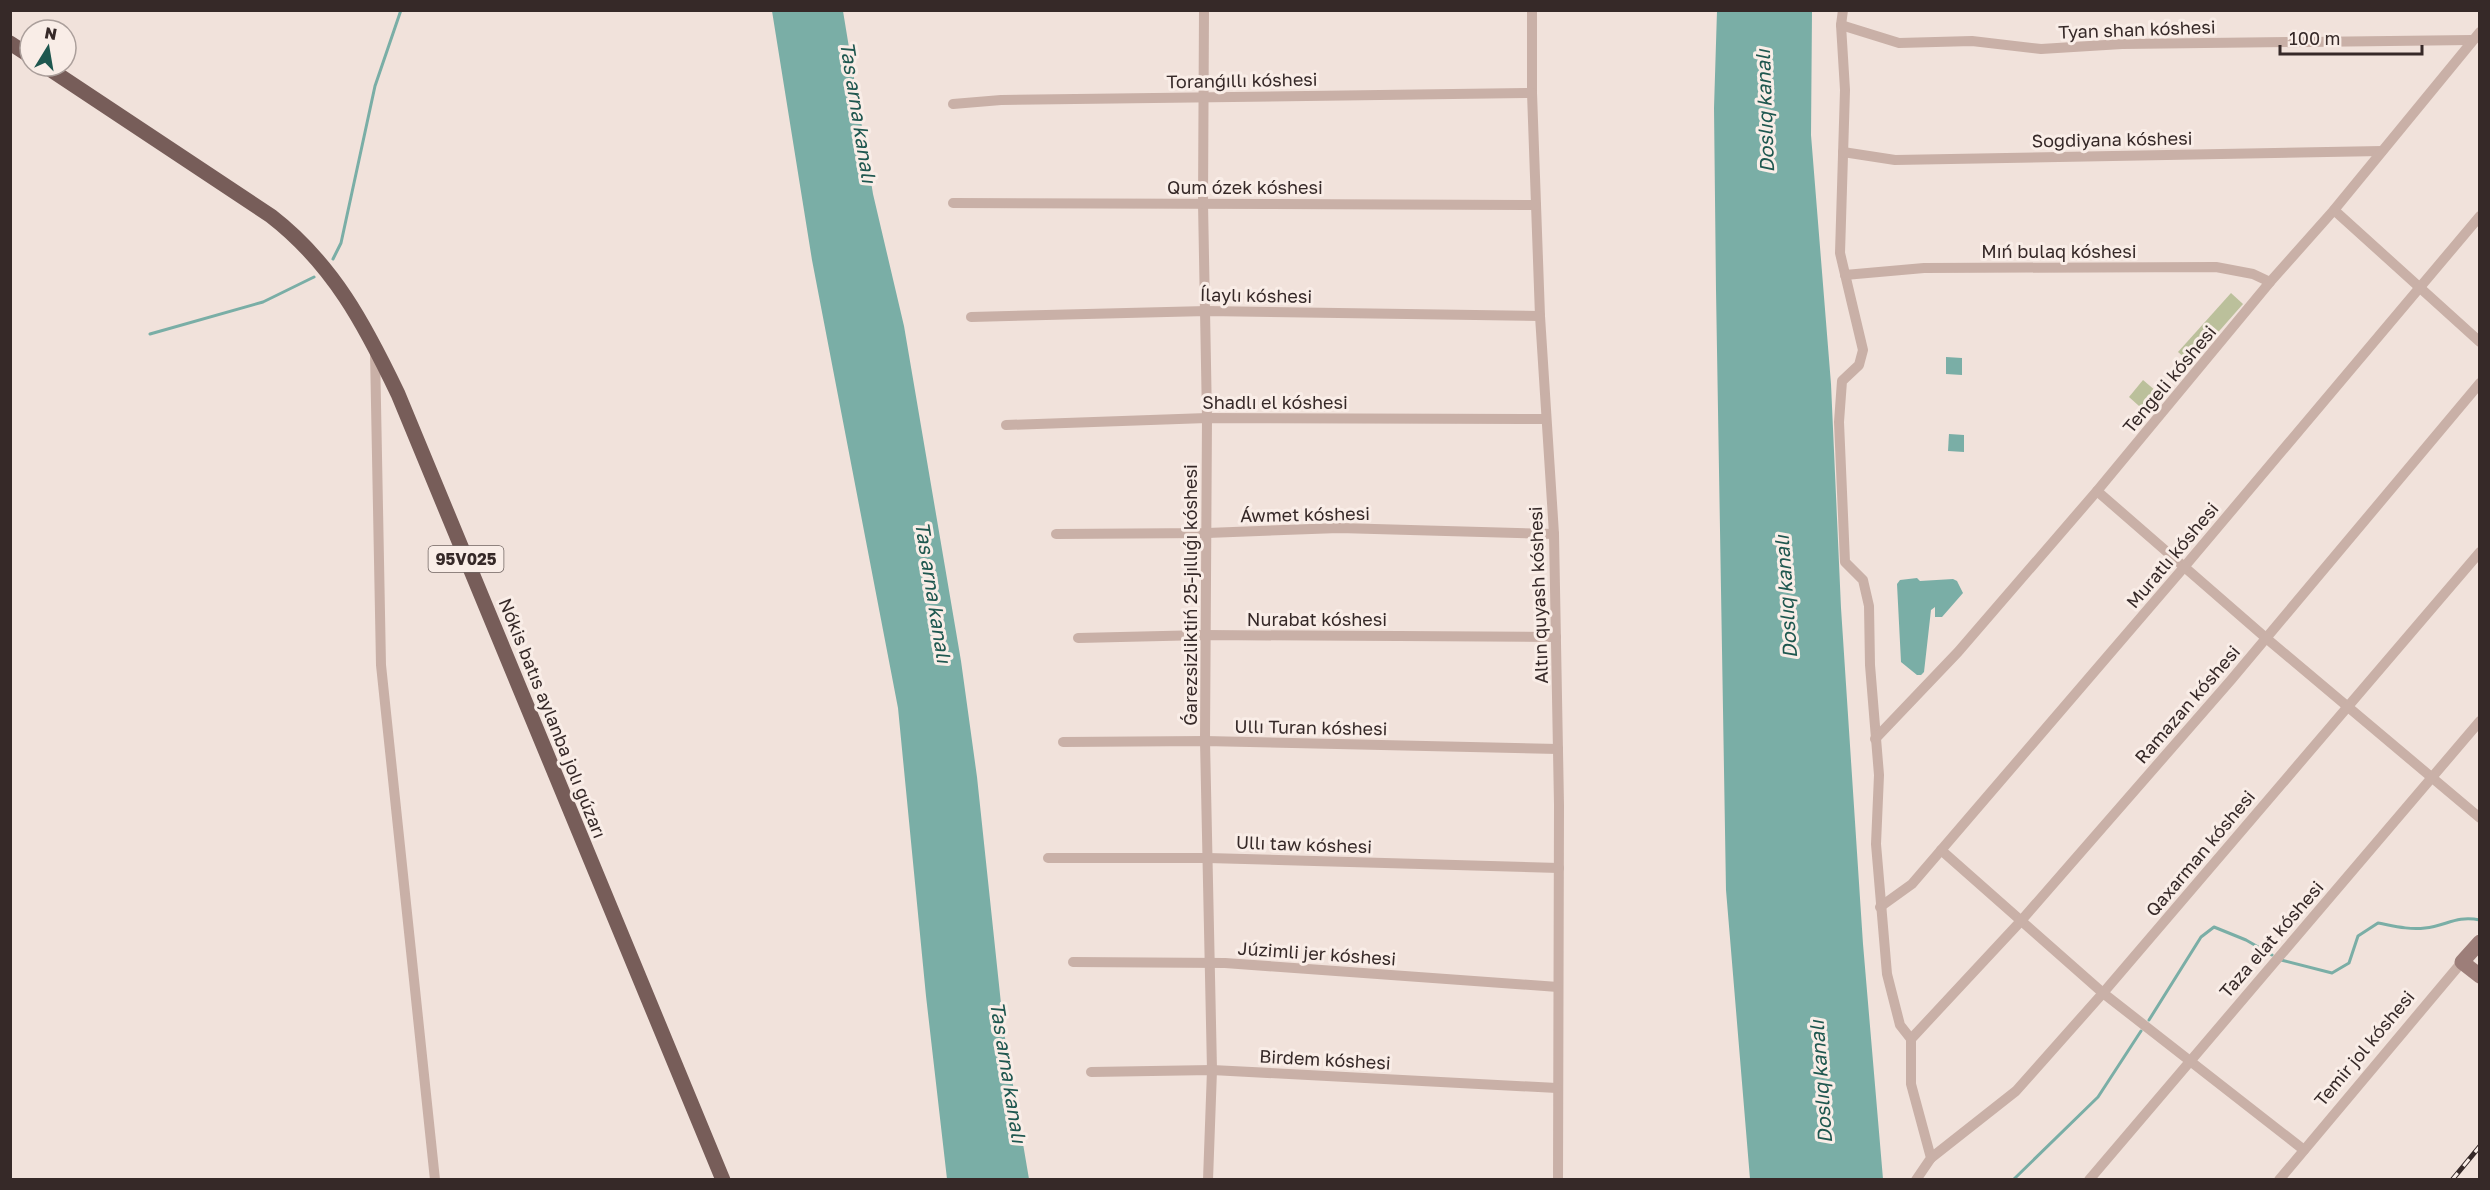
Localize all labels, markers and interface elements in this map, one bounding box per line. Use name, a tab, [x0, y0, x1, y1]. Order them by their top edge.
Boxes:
street label: Tyan shan kóshesi	[2058, 15, 2216, 43]
north arrow	[18, 18, 78, 78]
scale bar	[2280, 18, 2422, 56]
text: N	[43, 22, 59, 44]
text: 100 m	[2289, 27, 2340, 49]
water label: Tas arna kanalı	[836, 40, 882, 186]
water label: Doslıq kanalı	[1750, 47, 1778, 173]
street label: Toranǵıllı kóshesi	[1166, 68, 1318, 92]
street label: Sogdiyana kóshesi	[2031, 127, 2193, 151]
street label: Qum ózek kóshesi	[1167, 176, 1323, 198]
street label: Mıń bulaq kóshesi	[1981, 240, 2137, 262]
street label: Ílaylı kóshesi	[1200, 283, 1312, 307]
street label: Tengeli kóshesi	[2118, 321, 2220, 437]
street label: Shadlı el kóshesi	[1202, 391, 1348, 413]
street label: Ǵarezsizliktiń 25-jıllıǵı kóshesi	[1179, 464, 1201, 726]
street label: Muratlı kóshesi	[2121, 498, 2223, 612]
street label: Áwmet kóshesi	[1240, 502, 1370, 526]
street label: Altın quyash kóshesi	[1524, 506, 1552, 684]
water label: Tas arna kanalı	[911, 520, 957, 666]
water label: Doslıq kanalı	[1769, 533, 1801, 659]
road number: 95V025	[428, 546, 504, 572]
street label: Nókis batıs aylanba jolı gúzarı	[495, 595, 611, 841]
street label: Nurabat kóshesi	[1247, 608, 1387, 630]
street label: Ramazan kóshesi	[2130, 640, 2244, 768]
street label: Ullı Turan kóshesi	[1234, 715, 1388, 739]
street label: Qaxarman kóshesi	[2141, 785, 2259, 921]
street label: Ullı taw kóshesi	[1236, 831, 1372, 857]
street label: Taza elat kóshesi	[2214, 876, 2328, 1002]
street label: Júzimli jer kóshesi	[1237, 936, 1397, 970]
street label: Temir jol kóshesi	[2309, 986, 2419, 1110]
water label: Tas arna kanalı	[986, 1000, 1032, 1146]
water label: Doslıq kanalı	[1804, 1018, 1836, 1144]
street label: Birdem kóshesi	[1259, 1045, 1391, 1073]

